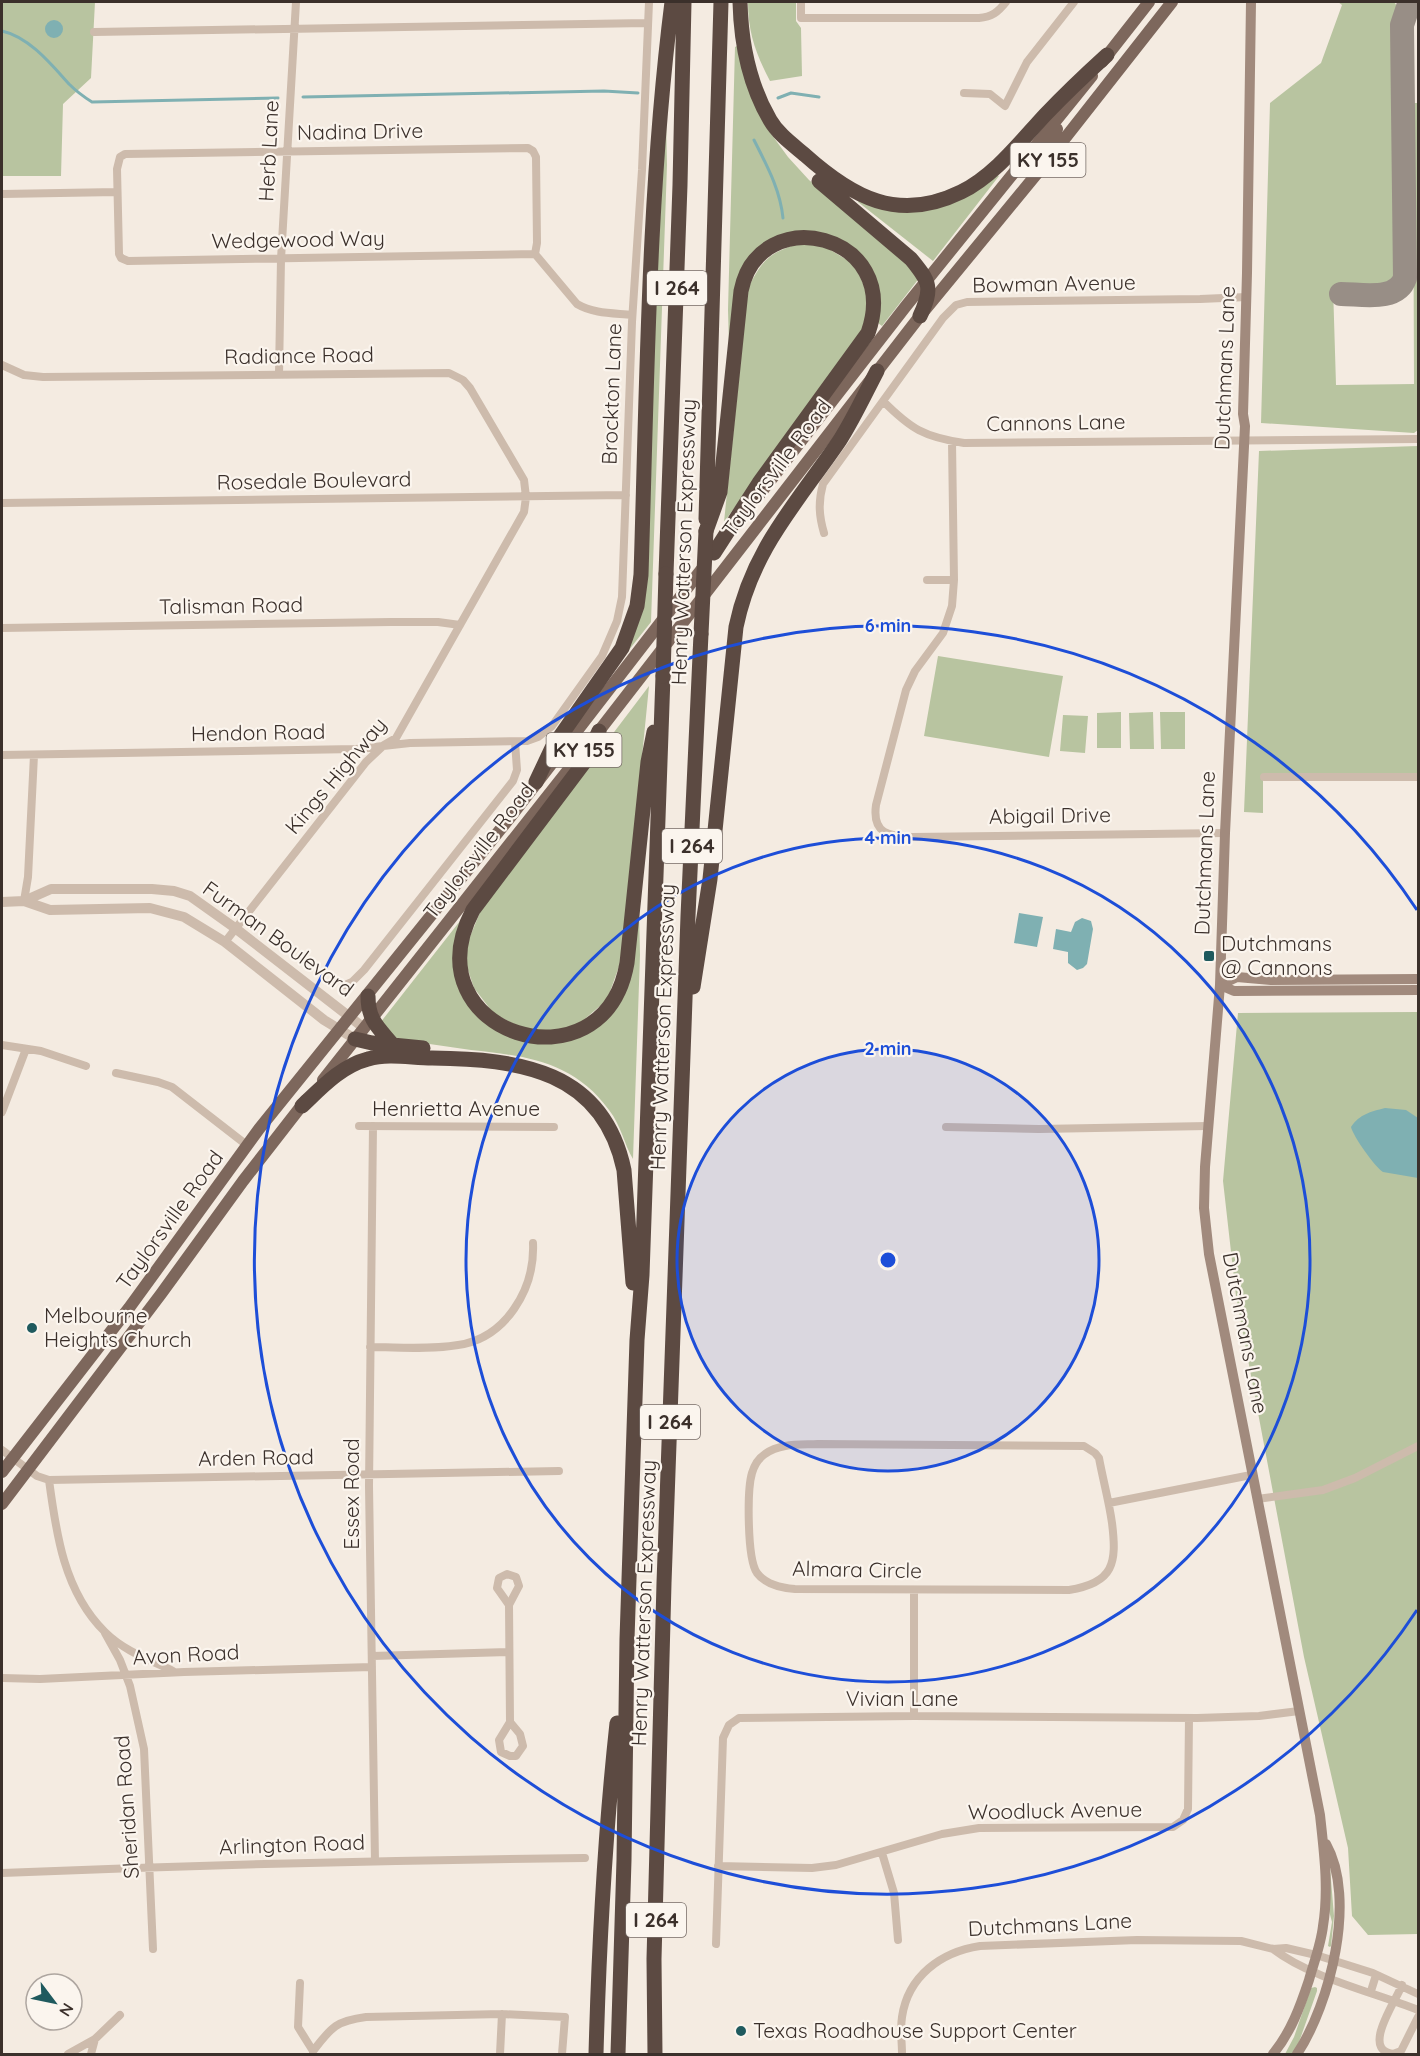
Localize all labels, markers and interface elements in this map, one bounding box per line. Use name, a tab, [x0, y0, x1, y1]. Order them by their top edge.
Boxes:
street label: Herb Lane	[252, 100, 284, 202]
street label: Nadina Drive	[297, 117, 423, 145]
road number: KY 155	[1010, 143, 1086, 177]
street label: Wedgewood Way	[211, 224, 385, 254]
street label: Bowman Avenue	[972, 269, 1136, 297]
road number: I 264	[647, 271, 707, 305]
street label: Dutchmans Lane	[1208, 285, 1240, 451]
street label: Brockton Lane	[596, 323, 626, 465]
street label: Radiance Road	[224, 341, 374, 369]
street label: Taylorsville Road	[716, 394, 836, 541]
street label: Henry Watterson Expressway	[665, 398, 701, 686]
street label: Cannons Lane	[986, 408, 1126, 436]
street label: Rosedale Boulevard	[216, 465, 412, 495]
street label: Talisman Road	[159, 591, 303, 619]
text: 6 min	[865, 614, 911, 637]
street label: Kings Highway	[279, 712, 392, 839]
street label: Hendon Road	[191, 718, 325, 746]
road number: KY 155	[546, 733, 622, 767]
street label: Dutchmans Lane	[1188, 770, 1220, 936]
street label: Taylorsville Road	[417, 777, 539, 923]
street label: Abigail Drive	[989, 801, 1111, 829]
text: 4 min	[864, 826, 912, 849]
road number: I 264	[662, 829, 722, 863]
street label: Furman Boulevard	[198, 875, 359, 1002]
street label: Henry Watterson Expressway	[644, 883, 680, 1171]
place label: Dutchmans @ Cannons	[1221, 930, 1333, 980]
marker: Dutchmans @ Cannons	[1202, 949, 1216, 963]
text: 2 min	[865, 1037, 911, 1060]
street label: Henrietta Avenue	[372, 1095, 540, 1121]
street label: Taylorsville Road	[110, 1145, 228, 1294]
centre of rings	[878, 1250, 898, 1270]
street label: Dutchmans Lane	[1218, 1250, 1274, 1416]
place label: Melbourne Heights Church	[44, 1302, 192, 1352]
marker: Melbourne Heights Church	[25, 1321, 39, 1335]
road number: I 264	[640, 1405, 700, 1439]
street label: Essex Road	[338, 1438, 364, 1550]
street label: Arden Road	[198, 1443, 314, 1471]
street label: Henry Watterson Expressway	[625, 1459, 661, 1747]
street label: Almara Circle	[792, 1555, 922, 1583]
street label: Avon Road	[132, 1638, 240, 1670]
street label: Vivian Lane	[846, 1685, 958, 1711]
street label: Sheridan Road	[108, 1735, 144, 1880]
street label: Woodluck Avenue	[968, 1795, 1142, 1825]
street label: Arlington Road	[219, 1828, 365, 1860]
road number: I 264	[626, 1903, 686, 1937]
street label: Dutchmans Lane	[967, 1907, 1133, 1941]
north arrow	[24, 1972, 84, 2032]
text: N	[55, 2000, 78, 2020]
place label: Texas Roadhouse Support Center	[753, 2017, 1077, 2043]
marker: Texas Roadhouse Support Center	[734, 2024, 748, 2038]

